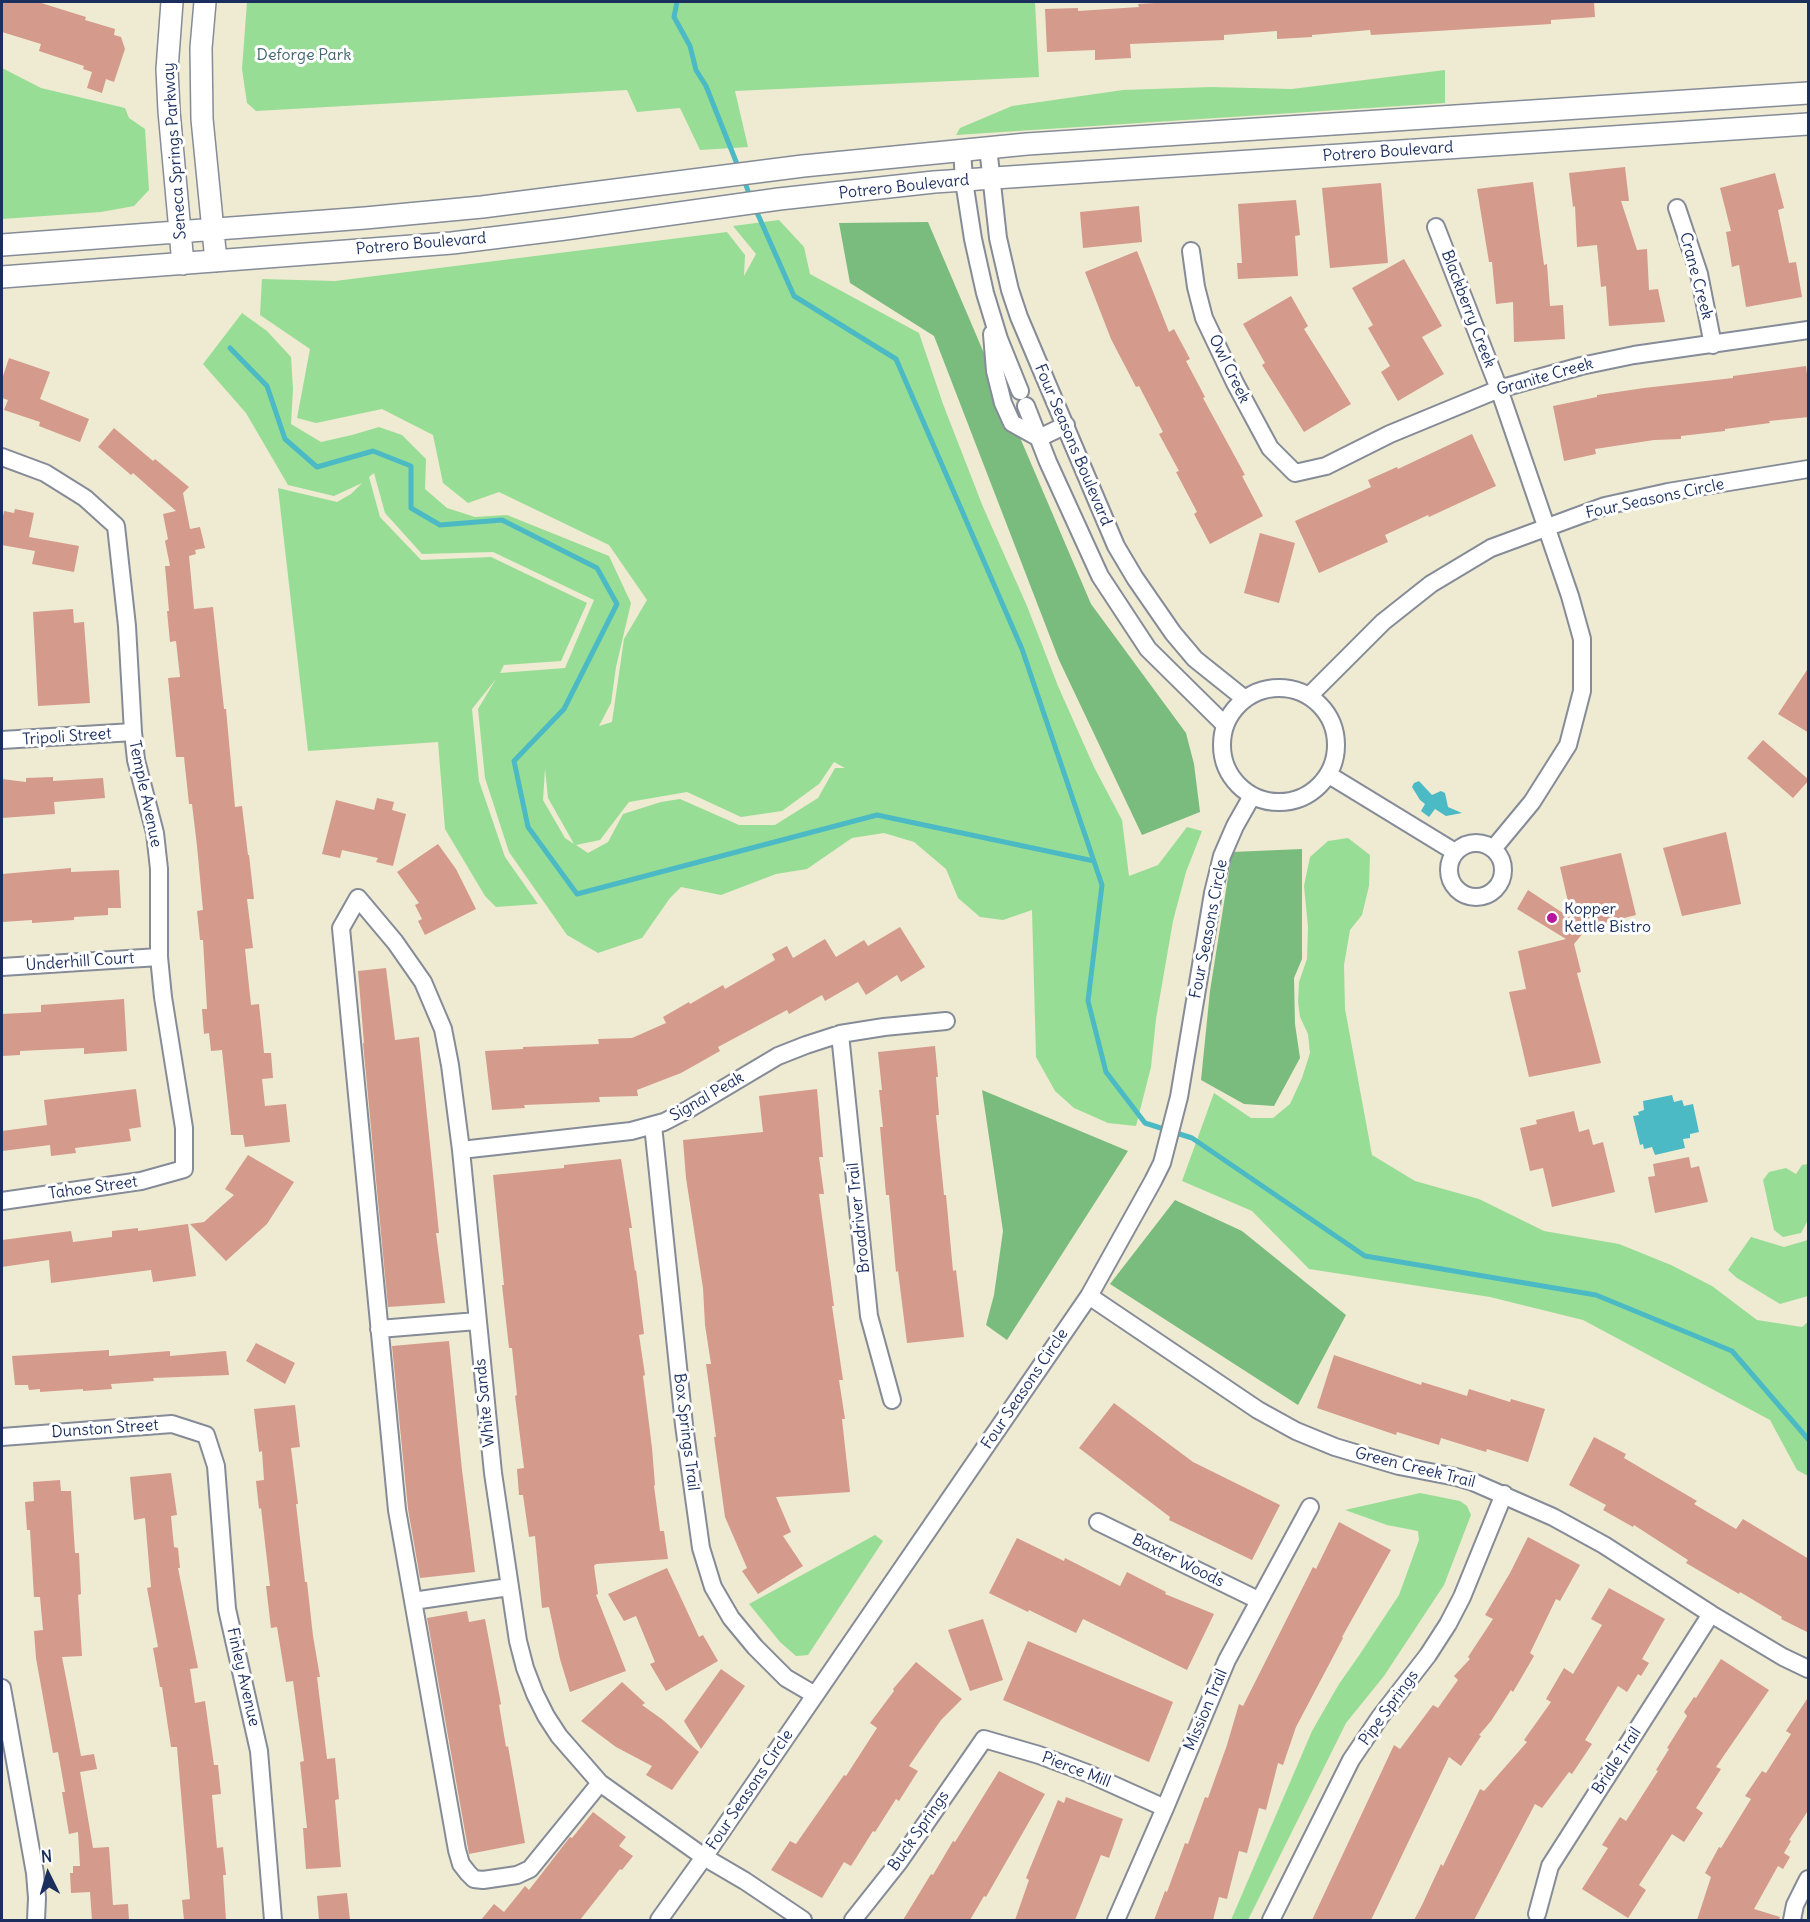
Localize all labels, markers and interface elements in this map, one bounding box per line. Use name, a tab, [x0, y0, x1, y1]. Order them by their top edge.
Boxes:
park label: Deforge Park	[257, 45, 351, 65]
street label: Seneca Springs Parkway	[159, 62, 191, 240]
street label: Potrero Boulevard	[1322, 138, 1454, 166]
street label: Potrero Boulevard	[838, 171, 970, 203]
street label: Potrero Boulevard	[355, 229, 487, 259]
street label: Crane Creek	[1675, 230, 1717, 322]
street label: Blackberry Creek	[1437, 247, 1499, 371]
street label: Owl Creek	[1204, 331, 1254, 407]
street label: Granite Creek	[1495, 354, 1595, 400]
street label: Four Seasons Boulevard	[1030, 361, 1116, 529]
street label: Four Seasons Circle	[1584, 475, 1726, 523]
street label: Tripoli Street	[22, 724, 112, 750]
street label: Temple Avenue	[124, 739, 166, 849]
street label: Four Seasons Circle	[1186, 858, 1232, 1000]
place label: Kopper Kettle Bistro	[1564, 899, 1651, 937]
marker: Kopper Kettle Bistro	[1545, 911, 1559, 925]
street label: Underhill Court	[25, 949, 135, 975]
street label: Signal Peak	[667, 1068, 747, 1126]
street label: Broadriver Trail	[844, 1162, 874, 1274]
street label: Tahoe Street	[47, 1172, 139, 1204]
street label: Four Seasons Circle	[978, 1325, 1072, 1453]
street label: White Sands	[471, 1358, 499, 1448]
street label: Box Springs Trail	[669, 1372, 703, 1492]
street label: Dunston Street	[51, 1416, 159, 1442]
street label: Green Creek Trail	[1353, 1444, 1477, 1492]
street label: Baxter Woods	[1129, 1530, 1227, 1592]
street label: Finley Avenue	[222, 1626, 264, 1728]
street label: Mission Trail	[1180, 1666, 1232, 1754]
street label: Pipe Springs	[1355, 1667, 1423, 1749]
street label: Bridle Trail	[1588, 1724, 1646, 1798]
street label: Four Seasons Circle	[703, 1726, 797, 1854]
street label: Pierce Mill	[1039, 1748, 1113, 1792]
street label: Buck Springs	[884, 1787, 954, 1875]
north arrow	[18, 1844, 78, 1904]
text: N	[40, 1846, 53, 1867]

